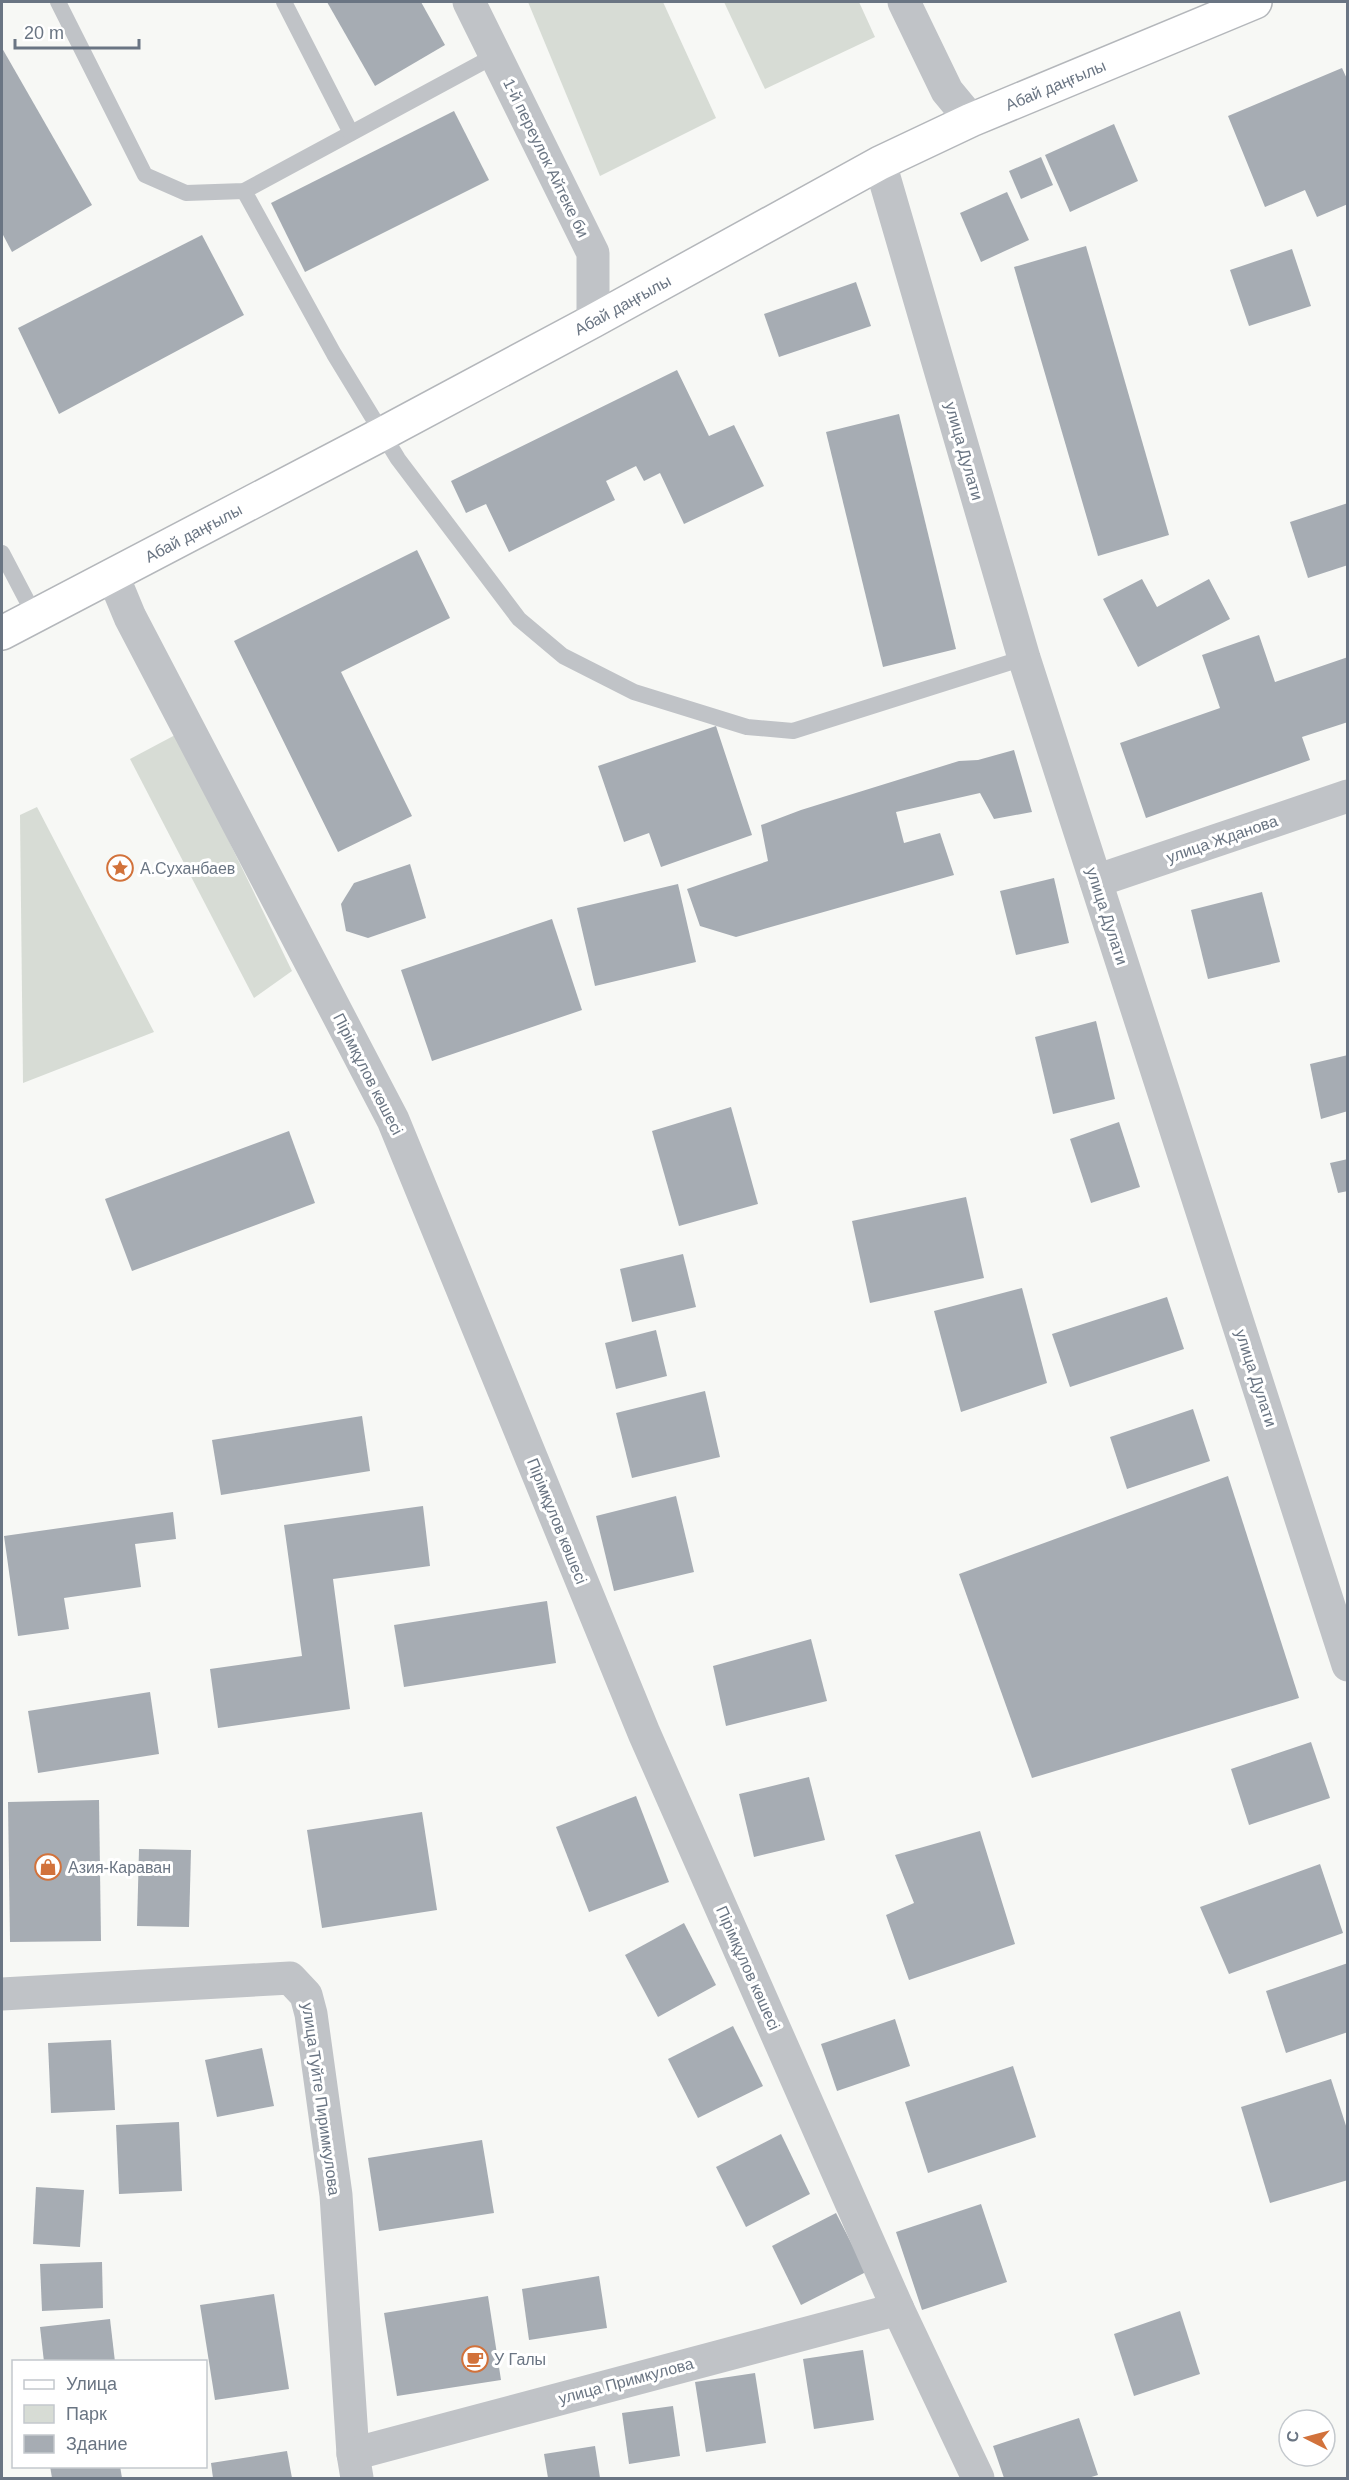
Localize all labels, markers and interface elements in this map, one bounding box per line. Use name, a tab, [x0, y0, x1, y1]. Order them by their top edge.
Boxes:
scale bar	[15, 12, 140, 50]
text: 20 m	[24, 23, 64, 43]
street label: Абай даңғылы	[1003, 57, 1108, 113]
street label: 1-й переулок Айтеке би	[500, 76, 592, 240]
street label: Абай даңғылы	[572, 271, 674, 338]
street label: улица Дулати	[942, 400, 986, 502]
street label: Абай даңғылы	[142, 500, 245, 565]
street label: улица Жданова	[1164, 812, 1280, 866]
place icon: А.Суханбаев	[105, 853, 135, 883]
place label: А.Суханбаев	[140, 860, 235, 877]
street label: улица Дулати	[1083, 865, 1131, 967]
street label: Пірімқұлов көшесі	[330, 1010, 406, 1138]
street label: улица Дулати	[1232, 1327, 1280, 1429]
street label: Пірімқұлов көшесі	[524, 1456, 590, 1586]
shop icon: Азия-Караван	[33, 1852, 63, 1882]
place label: Азия-Караван	[68, 1859, 171, 1876]
street label: Пірімқұлов көшесі	[713, 1903, 783, 2033]
street label: улица Туйте Пиримкулова	[299, 2002, 343, 2197]
cafe icon: У Галы	[460, 2344, 490, 2374]
place label: У Галы	[494, 2351, 546, 2368]
street label: улица Примкулова	[557, 2355, 696, 2407]
legend	[12, 2360, 207, 2468]
text: Улица	[66, 2374, 118, 2394]
text: Парк	[66, 2404, 107, 2424]
north arrow	[1277, 2408, 1337, 2468]
text: С	[1284, 2429, 1302, 2443]
text: Здание	[66, 2434, 127, 2454]

